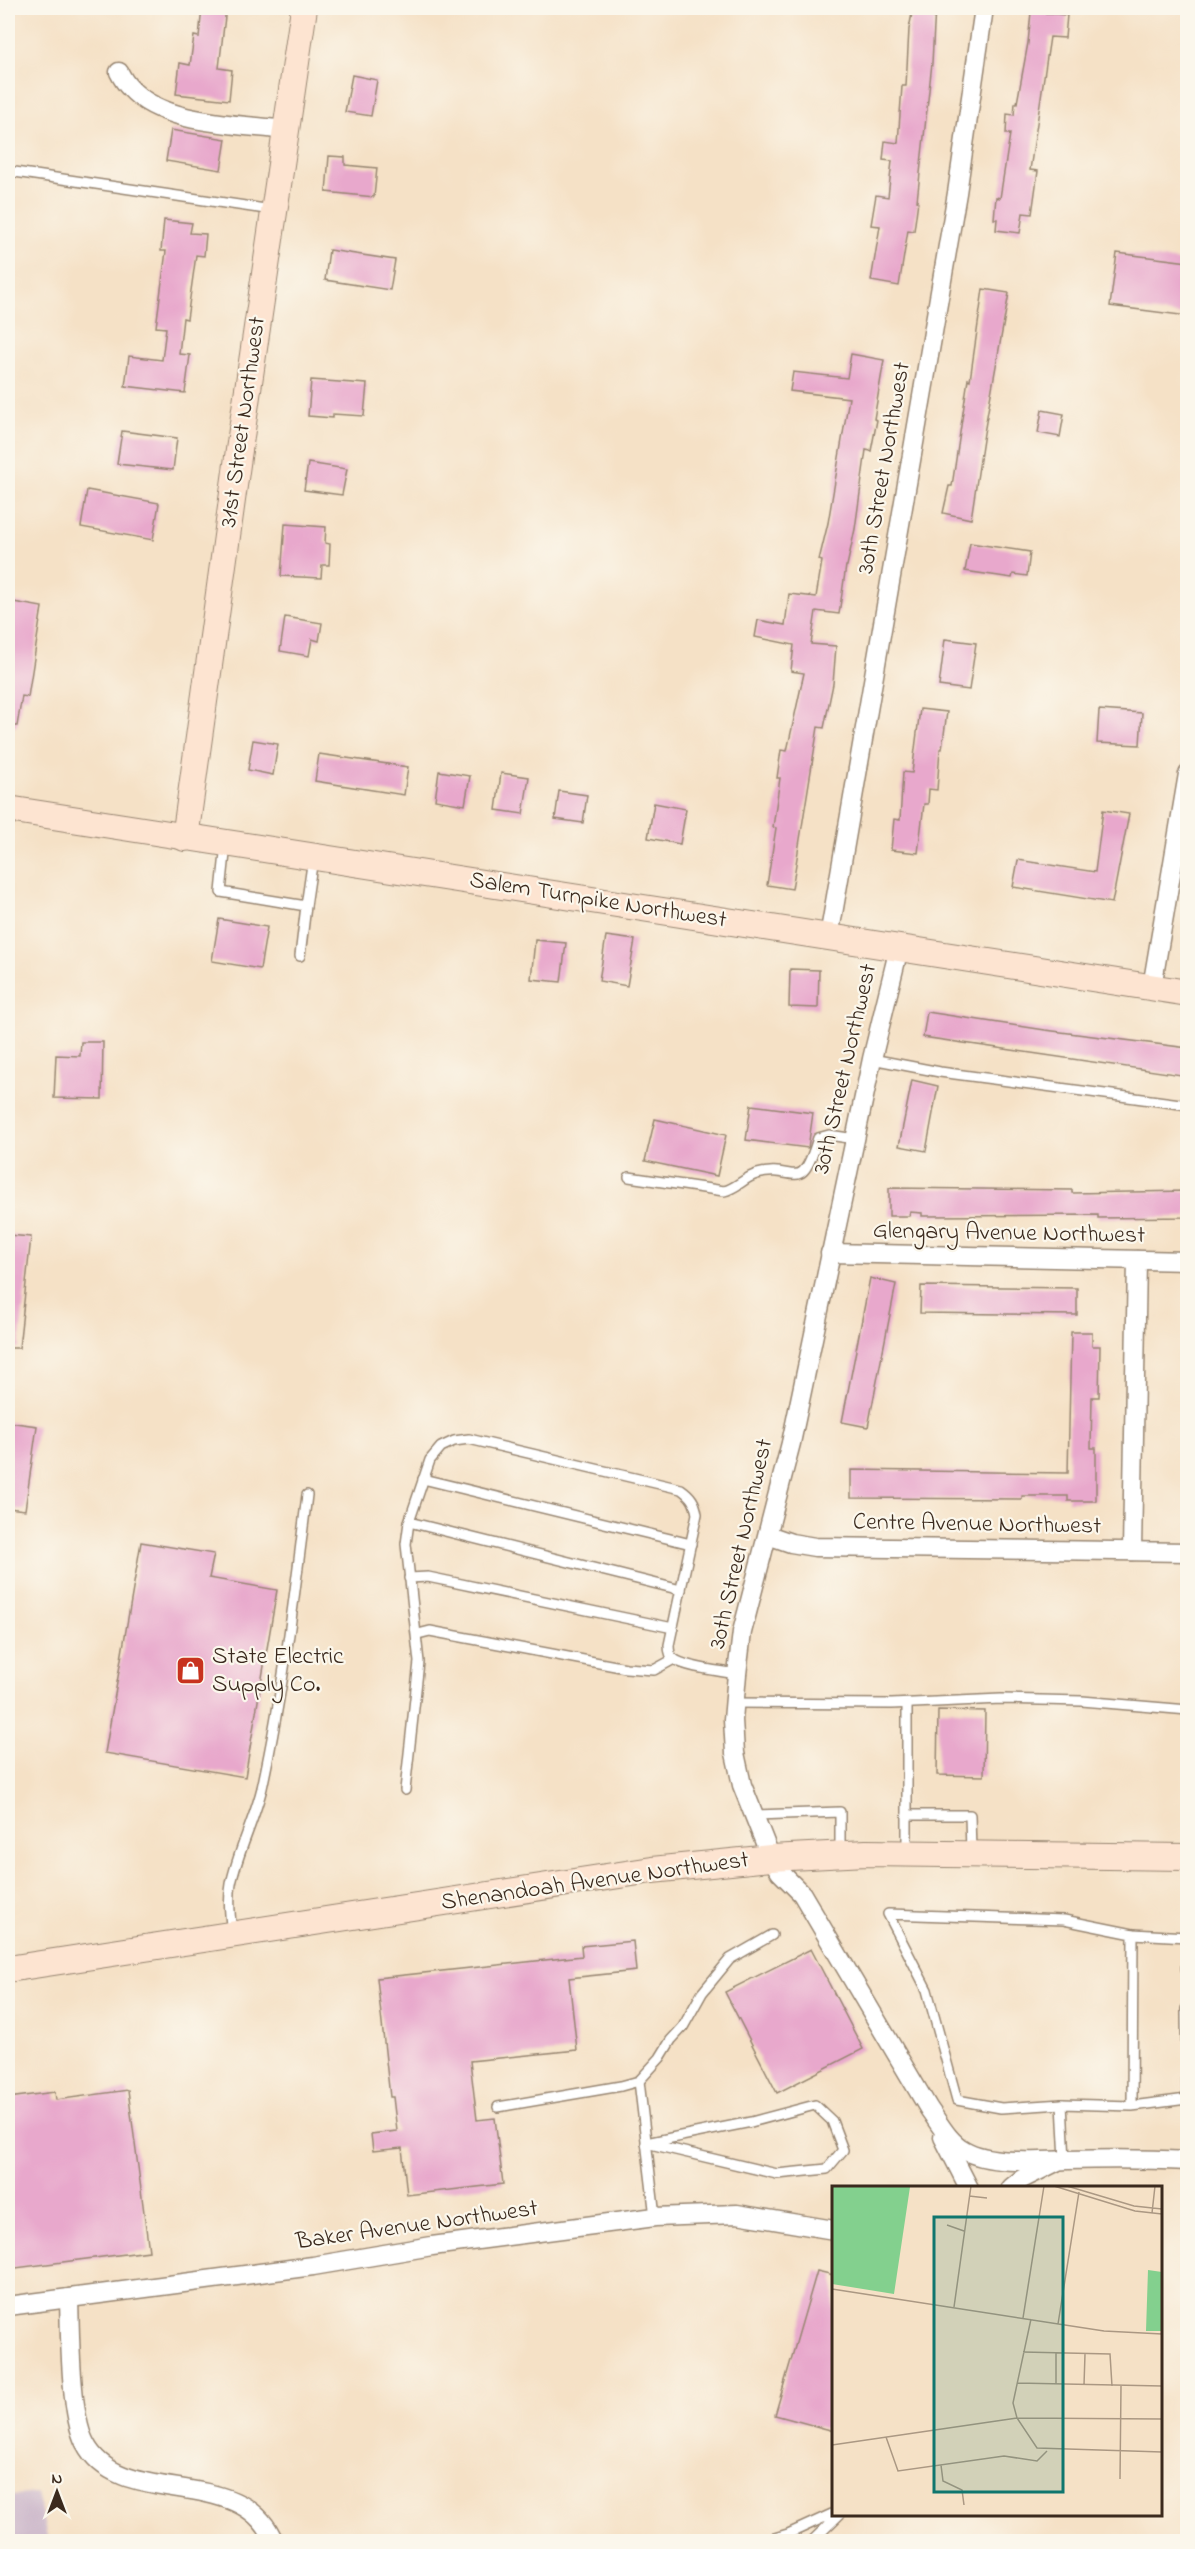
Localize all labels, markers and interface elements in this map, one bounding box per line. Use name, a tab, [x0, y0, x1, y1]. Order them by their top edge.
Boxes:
street label: 31st Street Northwest	[212, 314, 276, 530]
street label: 30th Street Northwest	[849, 359, 921, 577]
street label: Salem Turnpike Northwest	[467, 863, 729, 939]
street label: 30th Street Northwest	[805, 961, 887, 1177]
street label: Glengary Avenue Northwest	[873, 1214, 1145, 1255]
street label: 30th Street Northwest	[701, 1436, 783, 1652]
street label: Centre Avenue Northwest	[853, 1505, 1101, 1545]
place label: State Electric Supply Co.	[212, 1640, 344, 1704]
shop icon: State Electric Supply Co.	[175, 1655, 207, 1687]
street label: Shenandoah Avenue Northwest	[439, 1843, 751, 1921]
inset map	[832, 2186, 1162, 2516]
street label: Baker Avenue Northwest	[293, 2192, 540, 2260]
north arrow	[27, 2462, 87, 2522]
text: N	[52, 2467, 63, 2491]

